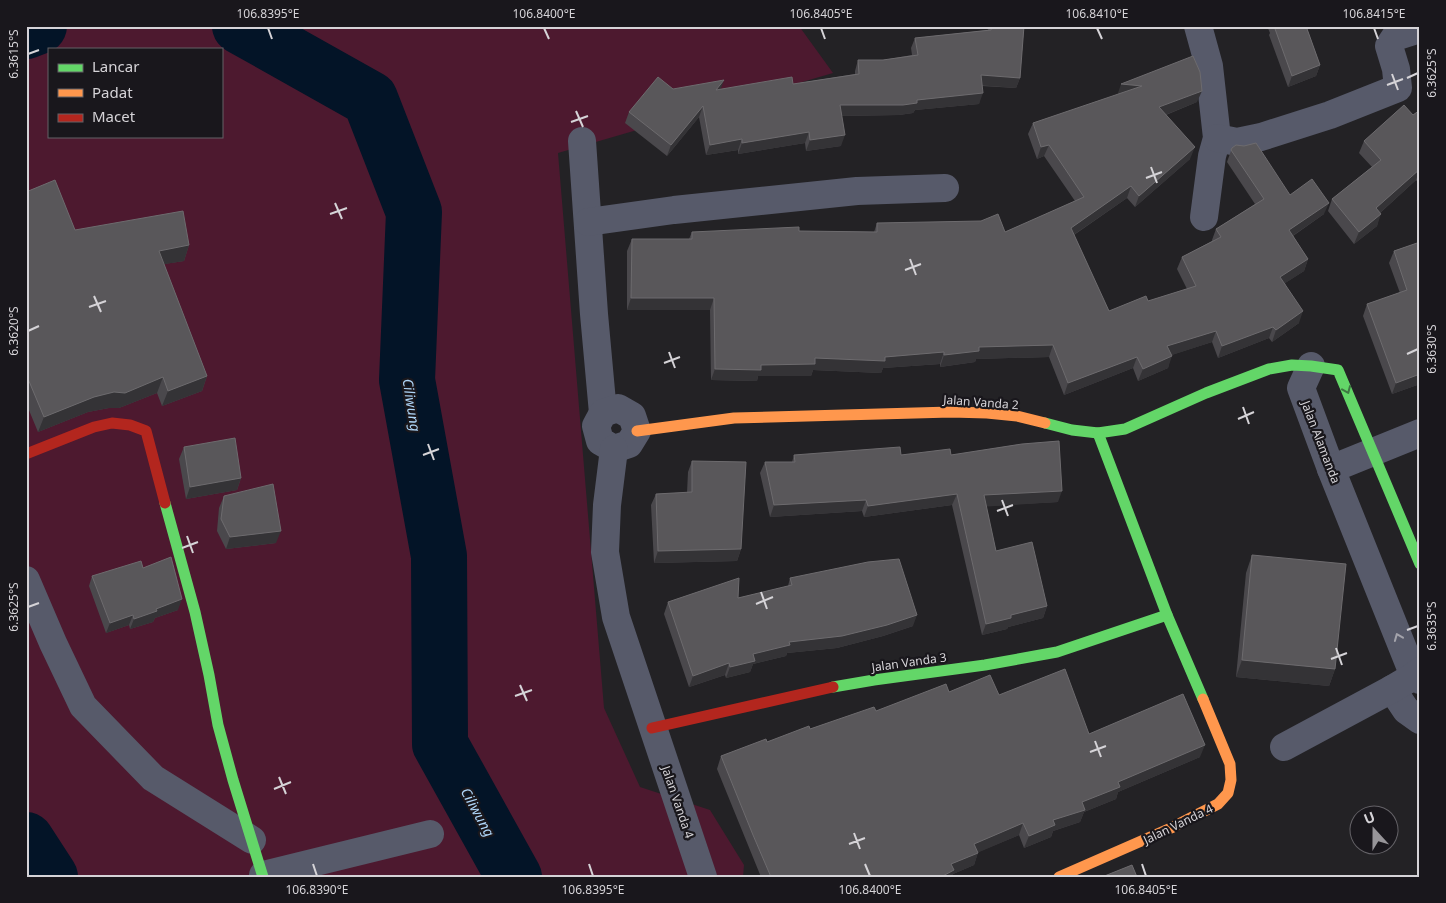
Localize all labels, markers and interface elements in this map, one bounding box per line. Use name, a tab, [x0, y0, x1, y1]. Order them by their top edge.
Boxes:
text: 106.8395°E	[236, 5, 300, 22]
text: 106.8400°E	[512, 5, 576, 22]
text: 106.8405°E	[789, 5, 853, 22]
text: 106.8410°E	[1065, 5, 1129, 22]
text: 106.8415°E	[1342, 5, 1406, 22]
text: 6.3615°S	[5, 29, 22, 79]
legend	[48, 48, 222, 138]
text: 6.3625°S	[1423, 48, 1440, 98]
text: Lancar	[92, 56, 139, 76]
text: Padat	[92, 82, 133, 102]
text: Macet	[92, 106, 136, 126]
text: 6.3620°S	[5, 306, 22, 356]
text: 6.3630°S	[1423, 324, 1440, 374]
water label: Ciliwung	[398, 377, 426, 433]
one-way arrow	[1340, 385, 1351, 394]
street label: Jalan Vanda 2	[942, 391, 1019, 413]
street label: Jalan Alamanda	[1297, 397, 1345, 486]
text: 6.3625°S	[5, 582, 22, 632]
text: 6.3635°S	[1423, 601, 1440, 651]
one-way arrow	[1394, 634, 1404, 642]
street label: Jalan Vanda 3	[869, 648, 948, 676]
street label: Jalan Vanda 4	[657, 763, 698, 841]
water label: Ciliwung	[457, 784, 499, 840]
street label: Jalan Vanda 4	[1139, 800, 1216, 849]
north arrow	[1348, 806, 1398, 856]
text: U	[1361, 807, 1378, 828]
text: 106.8390°E	[285, 881, 349, 898]
text: 106.8395°E	[561, 881, 625, 898]
text: 106.8400°E	[838, 881, 902, 898]
text: 106.8405°E	[1114, 881, 1178, 898]

